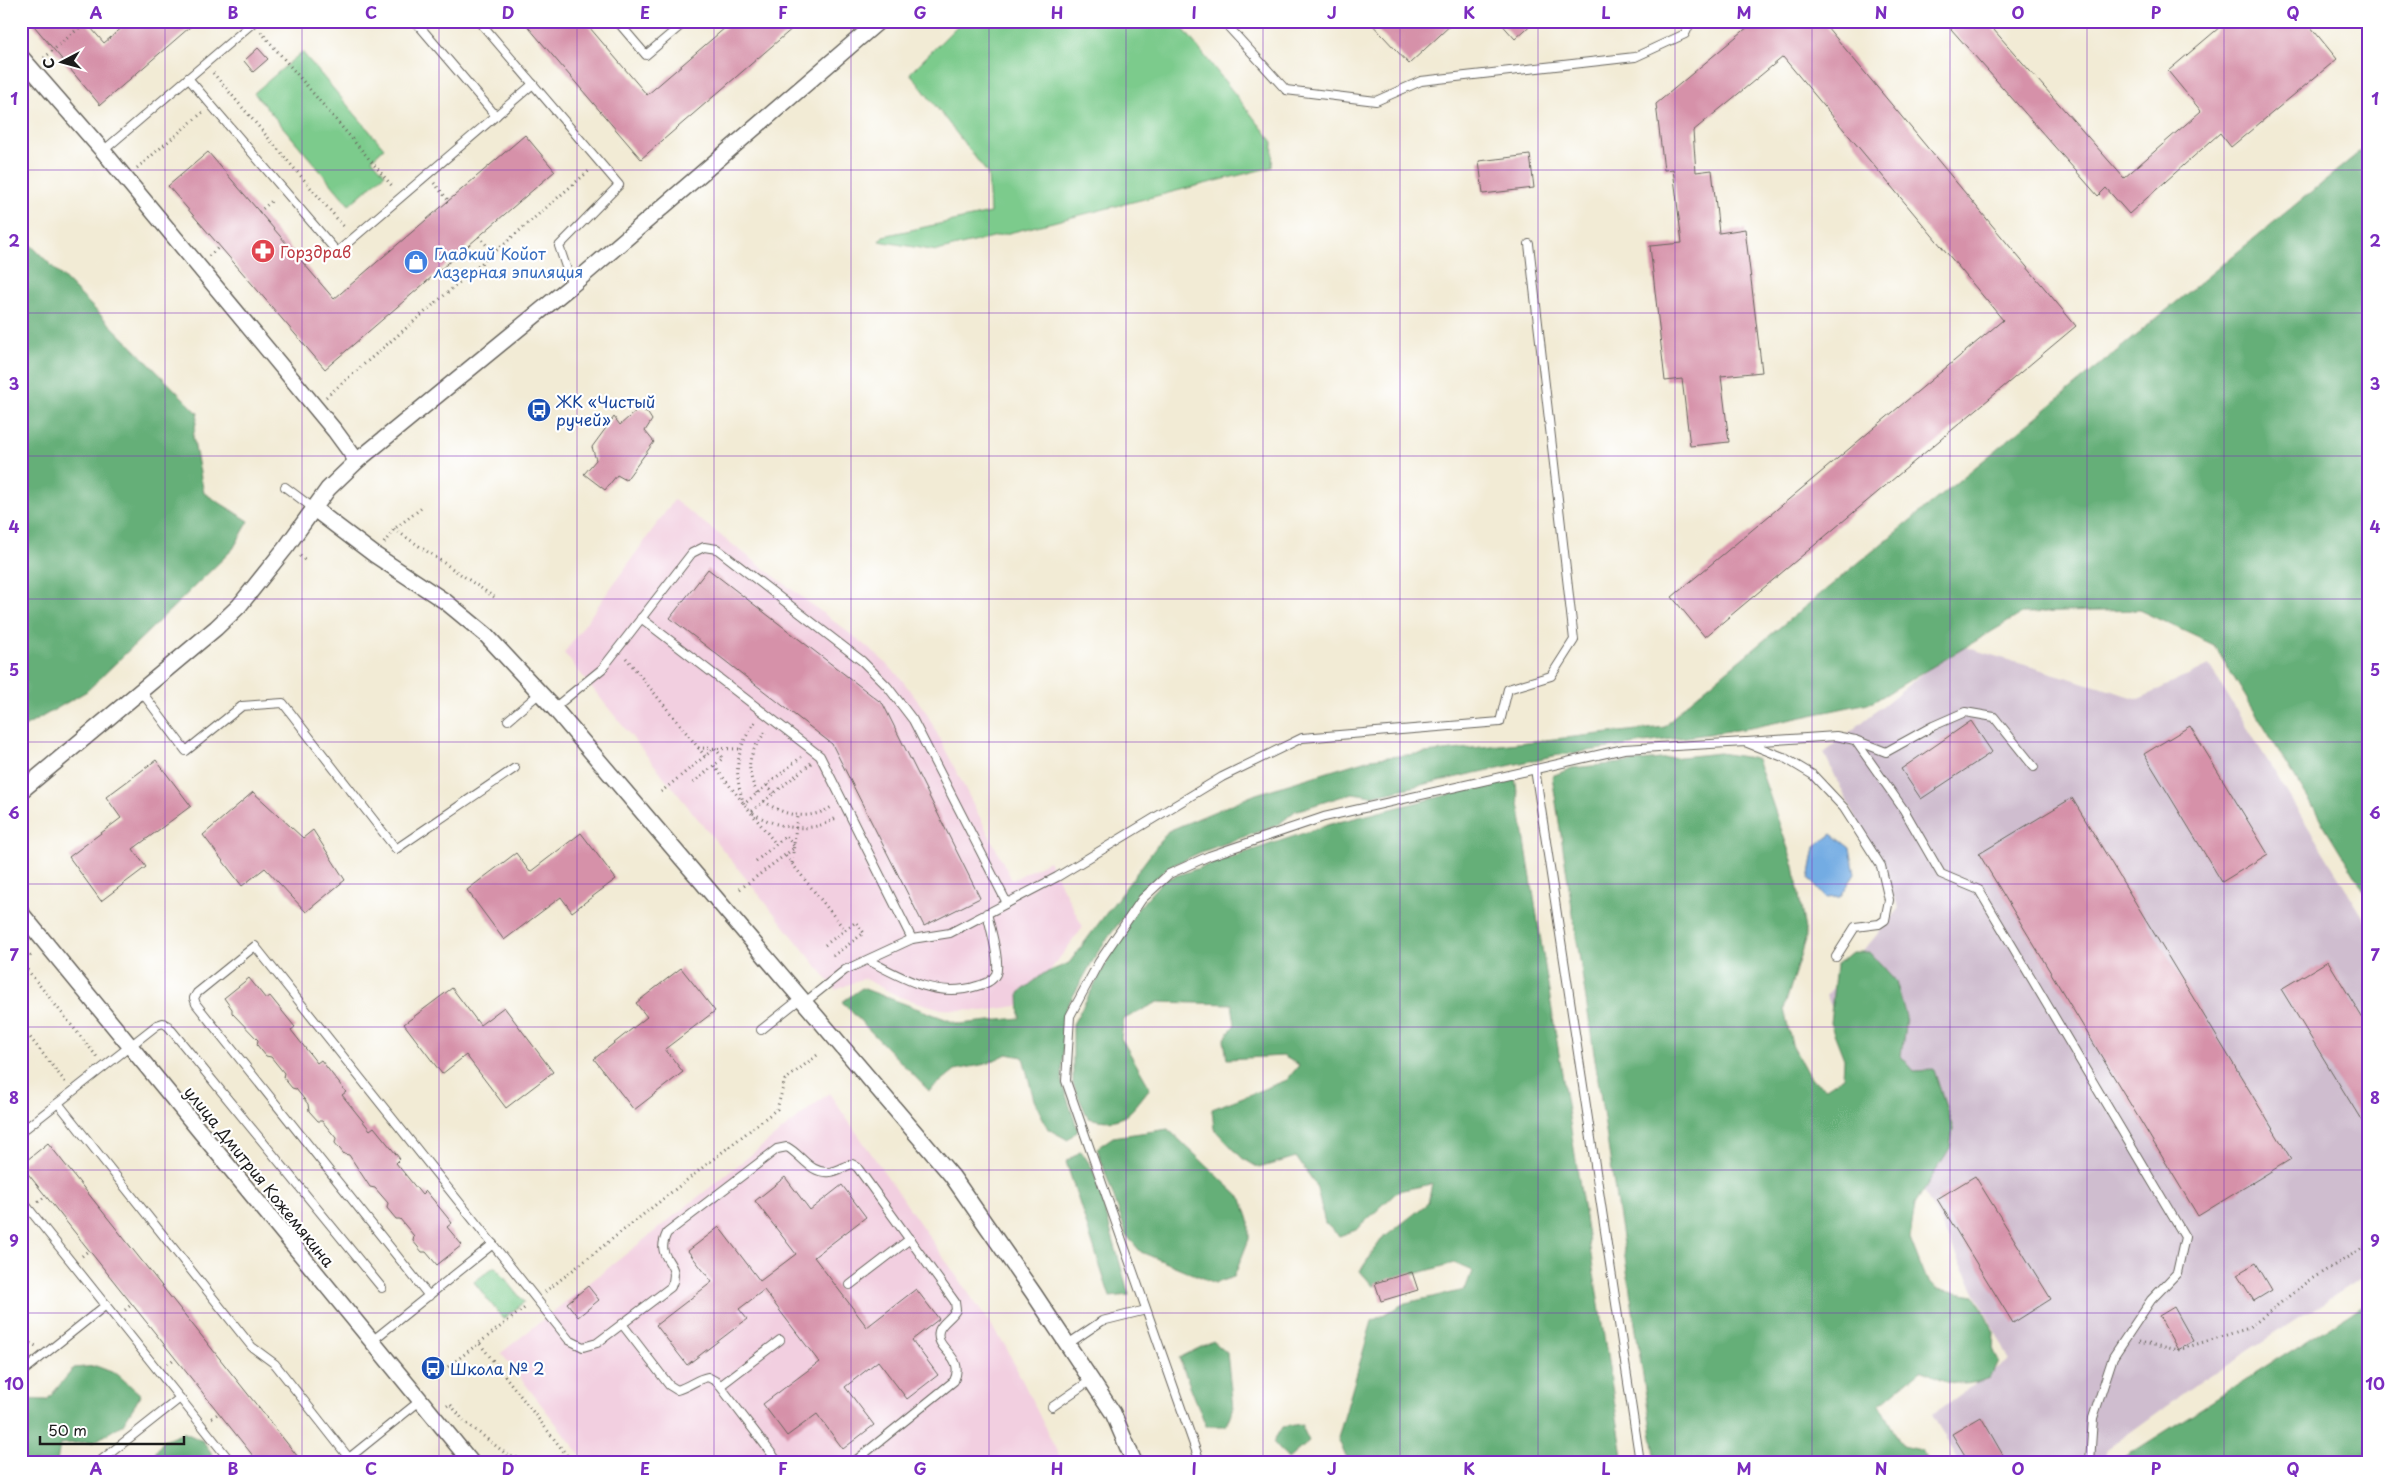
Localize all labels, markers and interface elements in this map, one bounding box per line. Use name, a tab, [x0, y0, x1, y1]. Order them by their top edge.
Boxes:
text: A	[90, 0, 103, 24]
text: B	[228, 0, 239, 24]
text: C	[365, 0, 377, 24]
text: D	[502, 0, 514, 24]
text: E	[640, 0, 650, 24]
text: F	[778, 0, 788, 24]
text: G	[913, 0, 927, 24]
text: H	[1051, 0, 1063, 24]
text: I	[1191, 0, 1197, 24]
text: J	[1327, 0, 1337, 24]
text: K	[1463, 0, 1475, 24]
text: L	[1601, 0, 1611, 24]
text: M	[1736, 0, 1752, 24]
text: N	[1875, 0, 1887, 24]
text: O	[2012, 0, 2025, 24]
text: P	[2151, 0, 2162, 24]
text: Q	[2287, 0, 2300, 24]
north arrow	[38, 38, 88, 88]
text: С	[38, 57, 60, 70]
text: 1	[10, 86, 18, 110]
text: 1	[2371, 86, 2379, 110]
text: 2	[8, 228, 20, 252]
text: 2	[2369, 228, 2381, 252]
pharmacy icon: Горздрав	[250, 238, 276, 264]
place label: Горздрав	[280, 239, 351, 263]
place label: Гладкий Койот лазерная эпиляция	[433, 241, 583, 283]
shop icon: Гладкий Койот лазерная эпиляция	[403, 249, 429, 275]
text: 3	[9, 371, 19, 395]
text: 3	[2370, 371, 2380, 395]
place label: ЖК «Чистый ручей»	[555, 389, 655, 431]
bus stop icon: ЖК «Чистый ручей»	[526, 397, 552, 423]
text: 4	[9, 514, 20, 538]
text: 4	[2370, 514, 2381, 538]
text: 5	[9, 657, 19, 681]
text: 5	[2370, 657, 2380, 681]
text: 6	[8, 800, 20, 824]
text: 6	[2369, 800, 2381, 824]
text: 7	[9, 942, 19, 966]
text: 7	[2370, 942, 2380, 966]
street label: улица Дмитрия Кожемякина	[179, 1080, 341, 1272]
text: 8	[9, 1085, 19, 1109]
text: 8	[2370, 1085, 2380, 1109]
text: 9	[9, 1228, 19, 1252]
text: 9	[2370, 1228, 2380, 1252]
bus stop icon: Школа № 2	[420, 1355, 446, 1381]
place label: Школа № 2	[450, 1356, 545, 1380]
text: 10	[4, 1371, 24, 1395]
text: 10	[2365, 1371, 2385, 1395]
scale bar	[40, 1413, 184, 1445]
text: 50 m	[48, 1418, 87, 1441]
text: A	[90, 1456, 103, 1480]
text: B	[228, 1456, 239, 1480]
text: C	[365, 1456, 377, 1480]
text: D	[502, 1456, 514, 1480]
text: E	[640, 1456, 650, 1480]
text: F	[778, 1456, 788, 1480]
text: G	[913, 1456, 927, 1480]
text: H	[1051, 1456, 1063, 1480]
text: I	[1191, 1456, 1197, 1480]
text: J	[1327, 1456, 1337, 1480]
text: K	[1463, 1456, 1475, 1480]
text: L	[1601, 1456, 1611, 1480]
text: M	[1736, 1456, 1752, 1480]
text: N	[1875, 1456, 1887, 1480]
text: O	[2012, 1456, 2025, 1480]
text: P	[2151, 1456, 2162, 1480]
text: Q	[2287, 1456, 2300, 1480]

